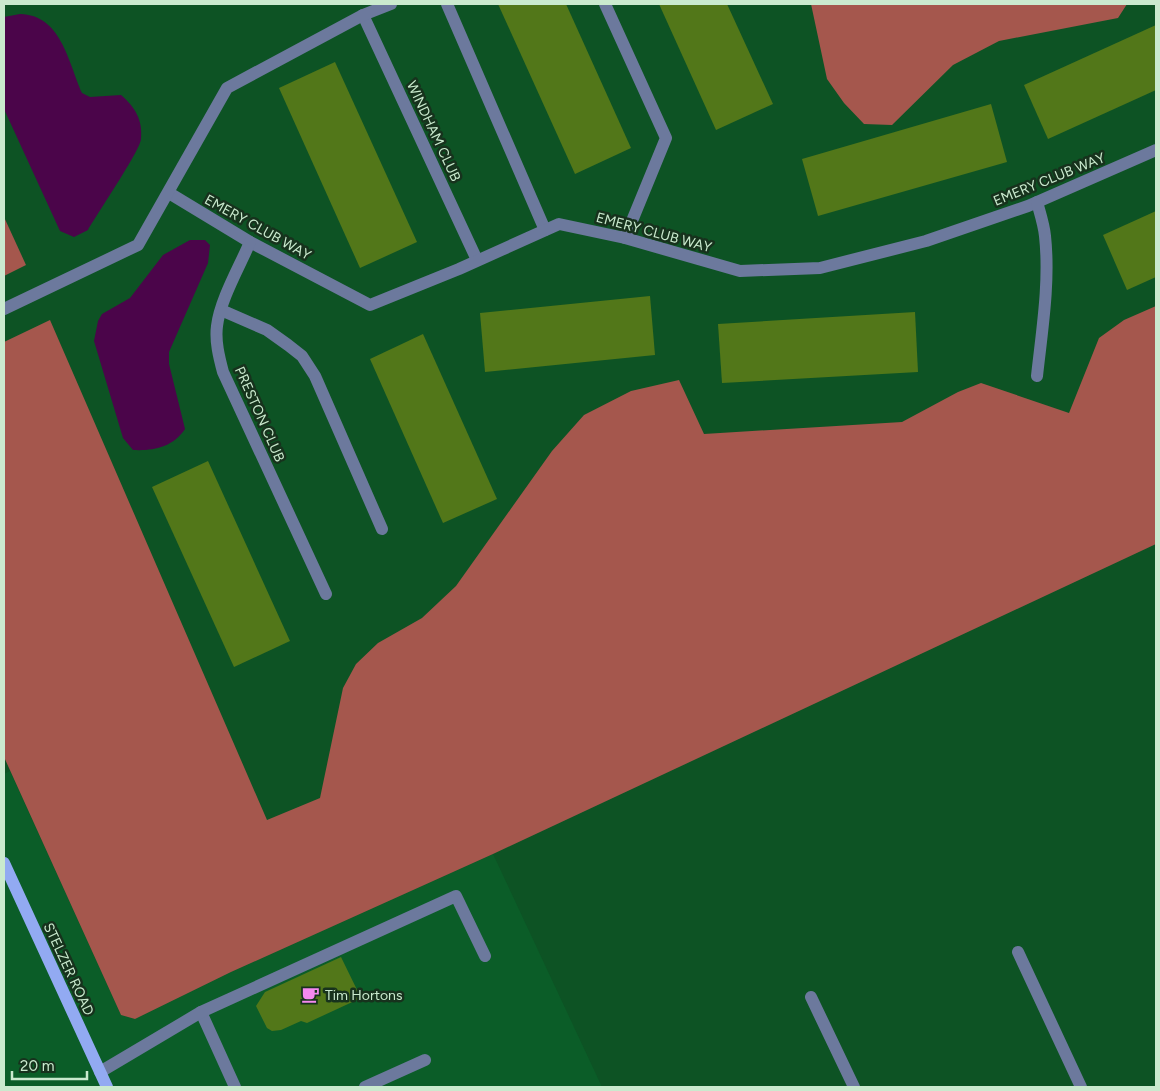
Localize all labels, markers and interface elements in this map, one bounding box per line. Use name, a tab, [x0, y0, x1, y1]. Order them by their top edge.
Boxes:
street label: WINDHAM CLUB	[403, 78, 464, 184]
street label: EMERY CLUB WAY	[991, 149, 1108, 210]
street label: EMERY CLUB WAY	[202, 191, 314, 264]
street label: EMERY CLUB WAY	[594, 209, 714, 256]
street label: PRESTON CLUB	[231, 364, 288, 464]
street label: STELZER ROAD	[40, 920, 97, 1018]
cafe icon: Tim Hortons	[301, 985, 321, 1005]
place label: Tim Hortons	[325, 987, 402, 1004]
scale bar	[12, 1048, 88, 1080]
text: 20 m	[20, 1057, 54, 1075]

